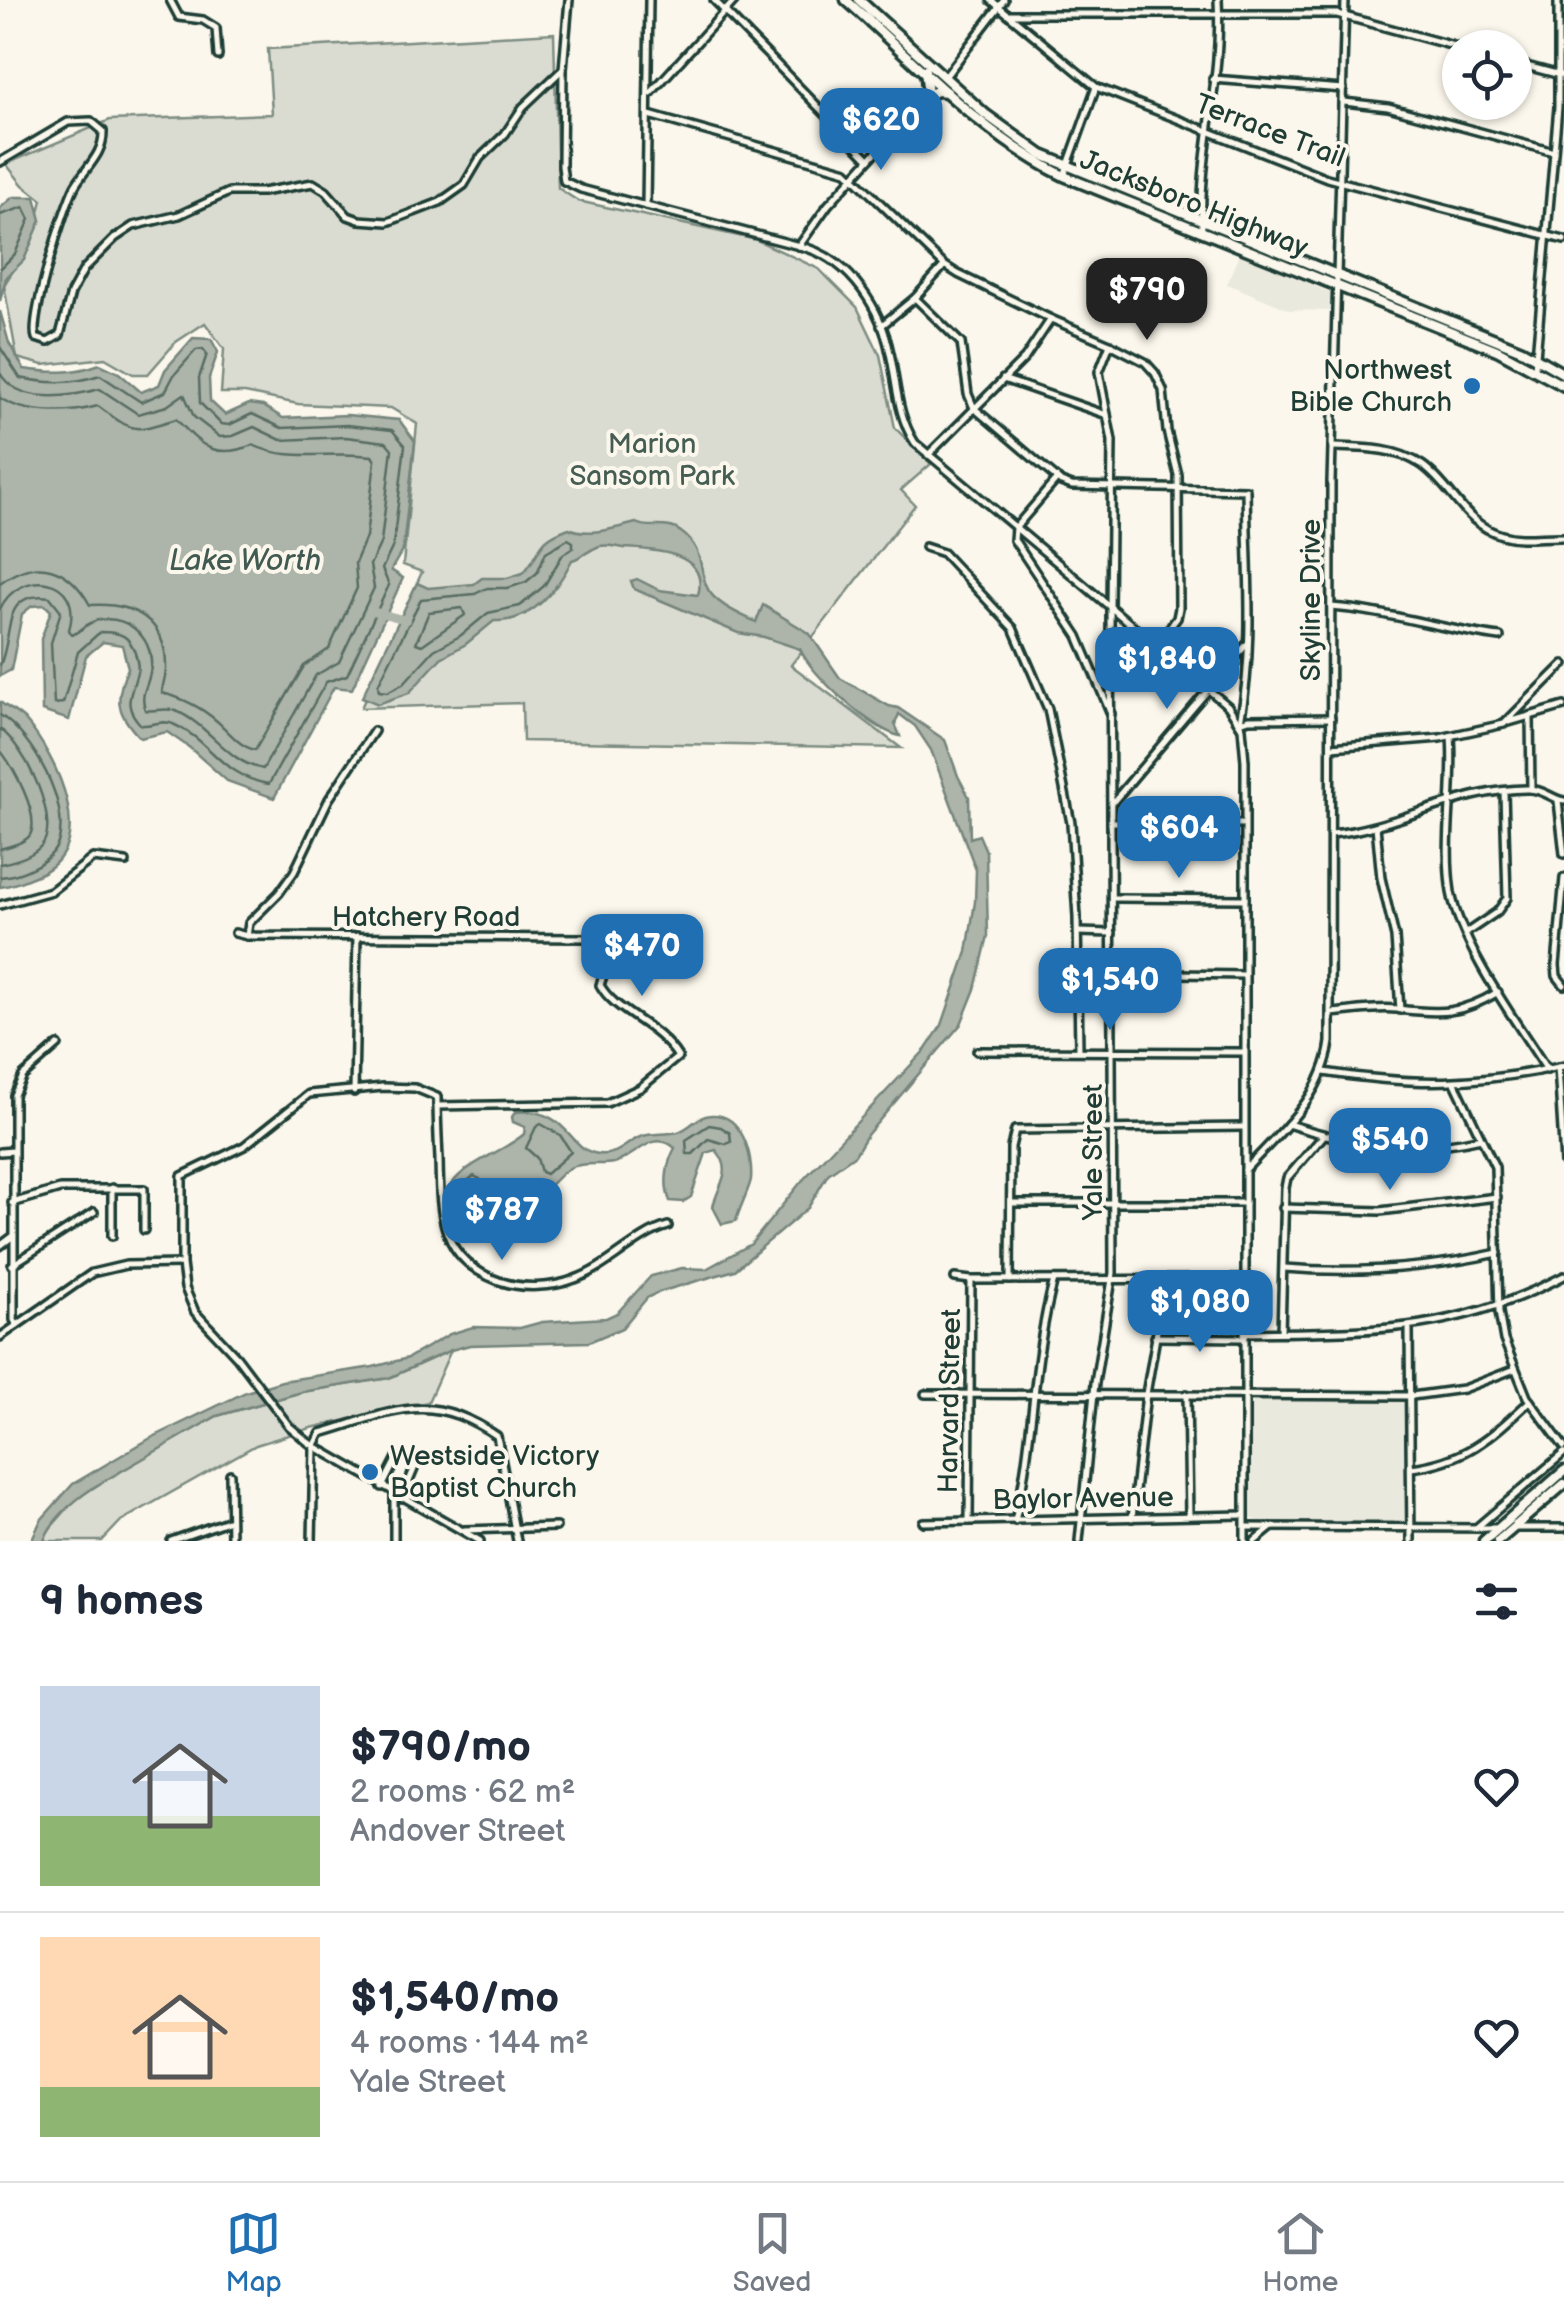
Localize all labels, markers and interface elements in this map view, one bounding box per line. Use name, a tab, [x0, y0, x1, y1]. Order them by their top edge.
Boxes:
map controls	[1442, 30, 1532, 120]
button: locate	[1442, 30, 1532, 120]
street label: Terrace Trail	[1190, 87, 1350, 175]
pin: $620	[822, 88, 940, 173]
text: $620	[841, 101, 921, 140]
street label: Jacksboro Highway	[1075, 143, 1313, 265]
pin: $790	[1088, 258, 1206, 343]
text: $790	[1108, 271, 1186, 310]
place label: Northwest Bible Church	[1290, 354, 1452, 419]
marker: Northwest Bible Church	[1461, 375, 1483, 397]
park label: Marion Sansom Park	[569, 428, 735, 493]
street label: Skyline Drive	[1295, 519, 1328, 681]
water label: Lake Worth	[169, 543, 321, 579]
pin: $1,840	[1086, 627, 1248, 712]
text: $1,840	[1117, 640, 1217, 679]
pin: $604	[1120, 796, 1238, 881]
text: $604	[1139, 809, 1219, 848]
street label: Hatchery Road	[332, 901, 520, 934]
pin: $470	[583, 914, 701, 999]
text: $470	[603, 927, 681, 966]
pin: $1,540	[1029, 948, 1191, 1033]
text: $1,540	[1061, 961, 1159, 1000]
street label: Yale Street	[1077, 1083, 1110, 1221]
pin: $540	[1331, 1108, 1449, 1193]
text: $540	[1351, 1121, 1429, 1160]
pin: $787	[443, 1178, 561, 1263]
text: $787	[464, 1191, 540, 1230]
pin: $1,080	[1119, 1270, 1281, 1355]
text: $1,080	[1150, 1283, 1250, 1322]
street label: Harvard Street	[932, 1308, 968, 1494]
place label: Westside Victory Baptist Church	[390, 1440, 599, 1505]
marker: Westside Victory Baptist Church	[359, 1461, 381, 1483]
street label: Baylor Avenue	[992, 1481, 1174, 1517]
icon: filters	[1469, 1574, 1524, 1629]
text: 9 homes	[40, 1576, 203, 1627]
text: $790/mo	[350, 1722, 531, 1773]
icon: home	[120, 1726, 240, 1846]
icon: heart	[1469, 1759, 1524, 1814]
text: 2 rooms · 62 m²	[350, 1773, 575, 1812]
text: Andover Street	[350, 1812, 565, 1851]
text: $1,540/mo	[350, 1973, 559, 2024]
icon: home	[120, 1977, 240, 2097]
icon: heart	[1469, 2010, 1524, 2065]
text: 4 rooms · 144 m²	[350, 2024, 589, 2063]
text: Yale Street	[350, 2063, 506, 2102]
tab: Map	[226, 2206, 282, 2299]
tab: Saved	[733, 2206, 811, 2299]
tab: Home	[1262, 2206, 1338, 2299]

